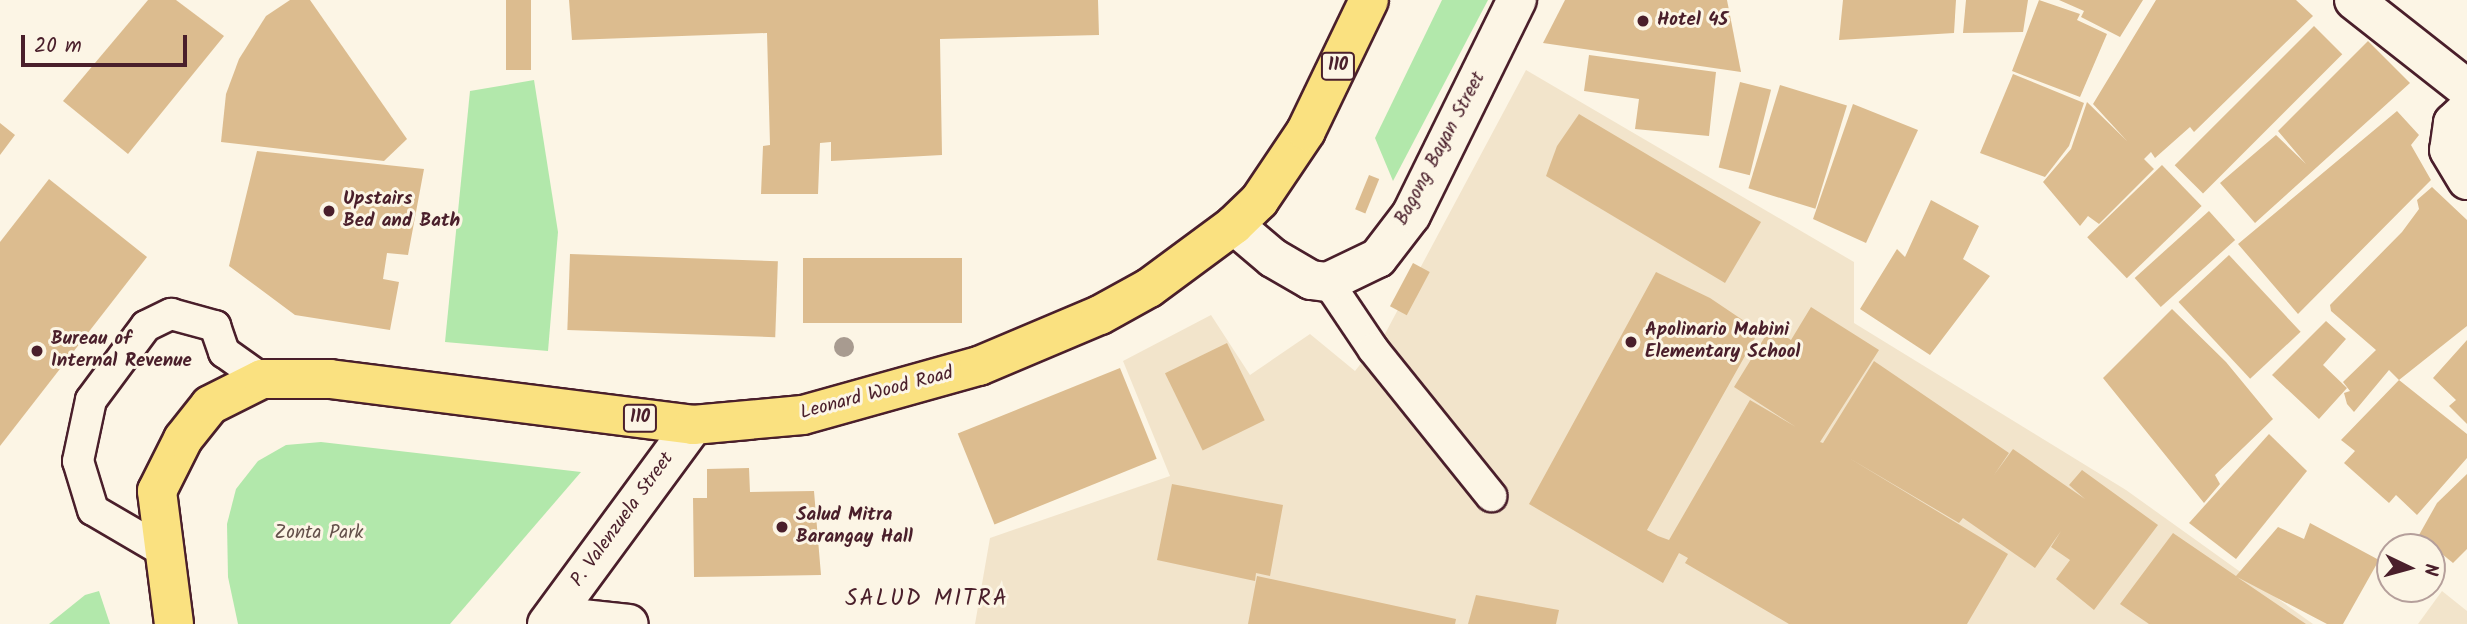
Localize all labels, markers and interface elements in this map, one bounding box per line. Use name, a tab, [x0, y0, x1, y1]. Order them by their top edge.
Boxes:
place label: Hotel 45	[1657, 10, 1728, 32]
marker: Hotel 45	[1635, 13, 1651, 29]
scale bar	[24, 21, 191, 65]
text: 20 m	[34, 30, 82, 63]
road number: 110	[1320, 52, 1356, 80]
street label: Bagong Bayan Street	[1391, 69, 1491, 229]
place label: Upstairs Bed and Bath	[343, 189, 460, 233]
marker: Upstairs Bed and Bath	[321, 203, 337, 219]
place label: Apolinario Mabini Elementary School	[1645, 320, 1800, 364]
place label: Bureau of Internal Revenue	[51, 329, 192, 373]
marker: Apolinario Mabini Elementary School	[1623, 334, 1639, 350]
marker: Bureau of Internal Revenue	[29, 343, 45, 359]
street label: Leonard Wood Road	[798, 363, 956, 425]
road number: 110	[622, 404, 658, 432]
street label: P. Valenzuela Street	[567, 448, 679, 592]
place label: Salud Mitra Barangay Hall	[796, 505, 913, 549]
marker: Salud Mitra Barangay Hall	[774, 519, 790, 535]
park label: Zonta Park	[275, 523, 363, 545]
north arrow	[2376, 533, 2446, 603]
text: N	[2414, 562, 2445, 577]
district label: SALUD MITRA	[847, 585, 1007, 613]

